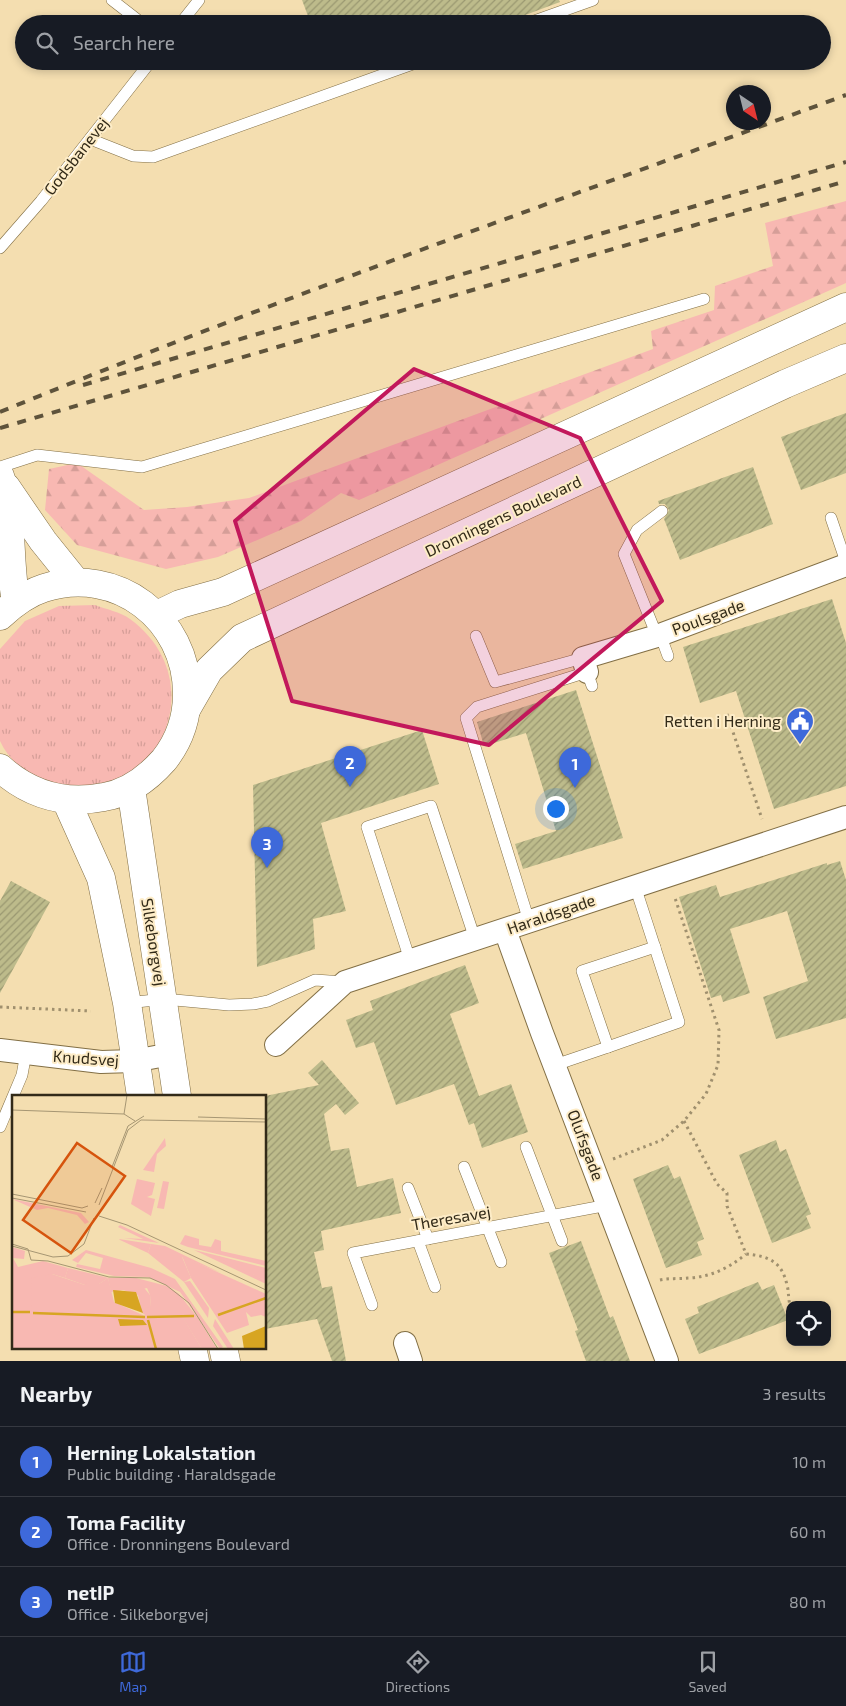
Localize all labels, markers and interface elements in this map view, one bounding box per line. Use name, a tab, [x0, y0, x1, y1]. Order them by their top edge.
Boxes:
search box	[15, 15, 831, 70]
icon: search	[33, 29, 61, 57]
text: Search here	[73, 31, 175, 54]
north arrow	[726, 85, 771, 130]
street label: Godsbanevej	[39, 113, 113, 199]
street label: Dronningens Boulevard	[422, 471, 584, 560]
street label: Poulsgade	[669, 595, 747, 638]
public building icon: Retten i Herning	[785, 706, 815, 745]
place label: Retten i Herning	[664, 711, 781, 730]
pin: 2	[334, 746, 366, 787]
pin: 1	[559, 747, 591, 788]
your location	[543, 796, 569, 822]
pin: 3	[251, 827, 283, 868]
street label: Haraldsgade	[504, 890, 597, 938]
street label: Silkeborgvej	[137, 897, 171, 987]
street label: Knudsvej	[52, 1046, 120, 1070]
inset map	[12, 1095, 266, 1348]
street label: Olufsgade	[564, 1107, 609, 1183]
street label: Theresavej	[410, 1201, 492, 1235]
map controls	[786, 1301, 831, 1346]
button: locate	[786, 1301, 831, 1346]
text: Nearby	[20, 1381, 92, 1406]
text: 3 results	[763, 1384, 826, 1403]
text: Herning Lokalstation	[67, 1441, 256, 1464]
text: 1	[33, 1452, 39, 1471]
text: 10 m	[792, 1452, 826, 1471]
text: Public building · Haraldsgade	[67, 1464, 276, 1483]
text: Toma Facility	[67, 1511, 185, 1534]
text: 2	[31, 1522, 41, 1541]
text: 60 m	[790, 1522, 826, 1541]
text: Office · Dronningens Boulevard	[67, 1534, 290, 1553]
text: netIP	[67, 1581, 114, 1604]
text: 3	[31, 1592, 41, 1611]
text: 80 m	[789, 1592, 826, 1611]
text: Office · Silkeborgvej	[67, 1604, 208, 1623]
tab: Map	[119, 1648, 147, 1695]
tab: Directions	[386, 1648, 450, 1695]
tab: Saved	[688, 1648, 727, 1695]

